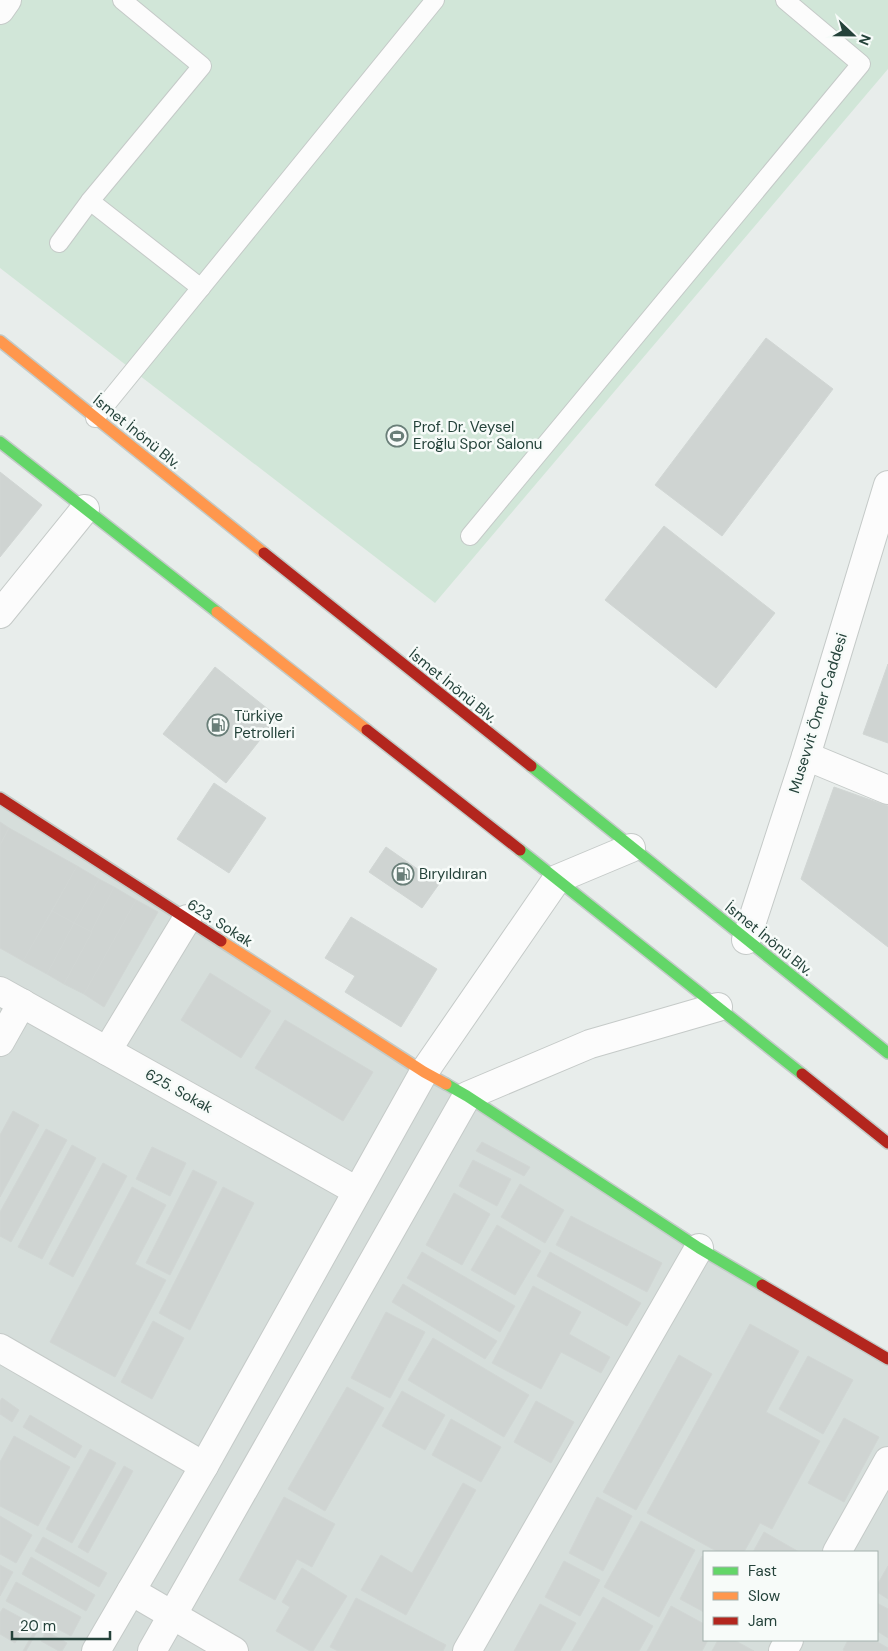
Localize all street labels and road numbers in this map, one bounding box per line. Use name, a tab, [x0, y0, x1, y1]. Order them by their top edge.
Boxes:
street label: İsmet İnönü Blv.	[89, 390, 185, 474]
street label: Musevvit Ömer Caddesi	[784, 630, 852, 796]
street label: İsmet İnönü Blv.	[405, 644, 501, 728]
street label: 623. Sokak	[183, 894, 257, 952]
street label: İsmet İnönü Blv.	[721, 897, 817, 981]
street label: 625. Sokak	[142, 1064, 217, 1118]

